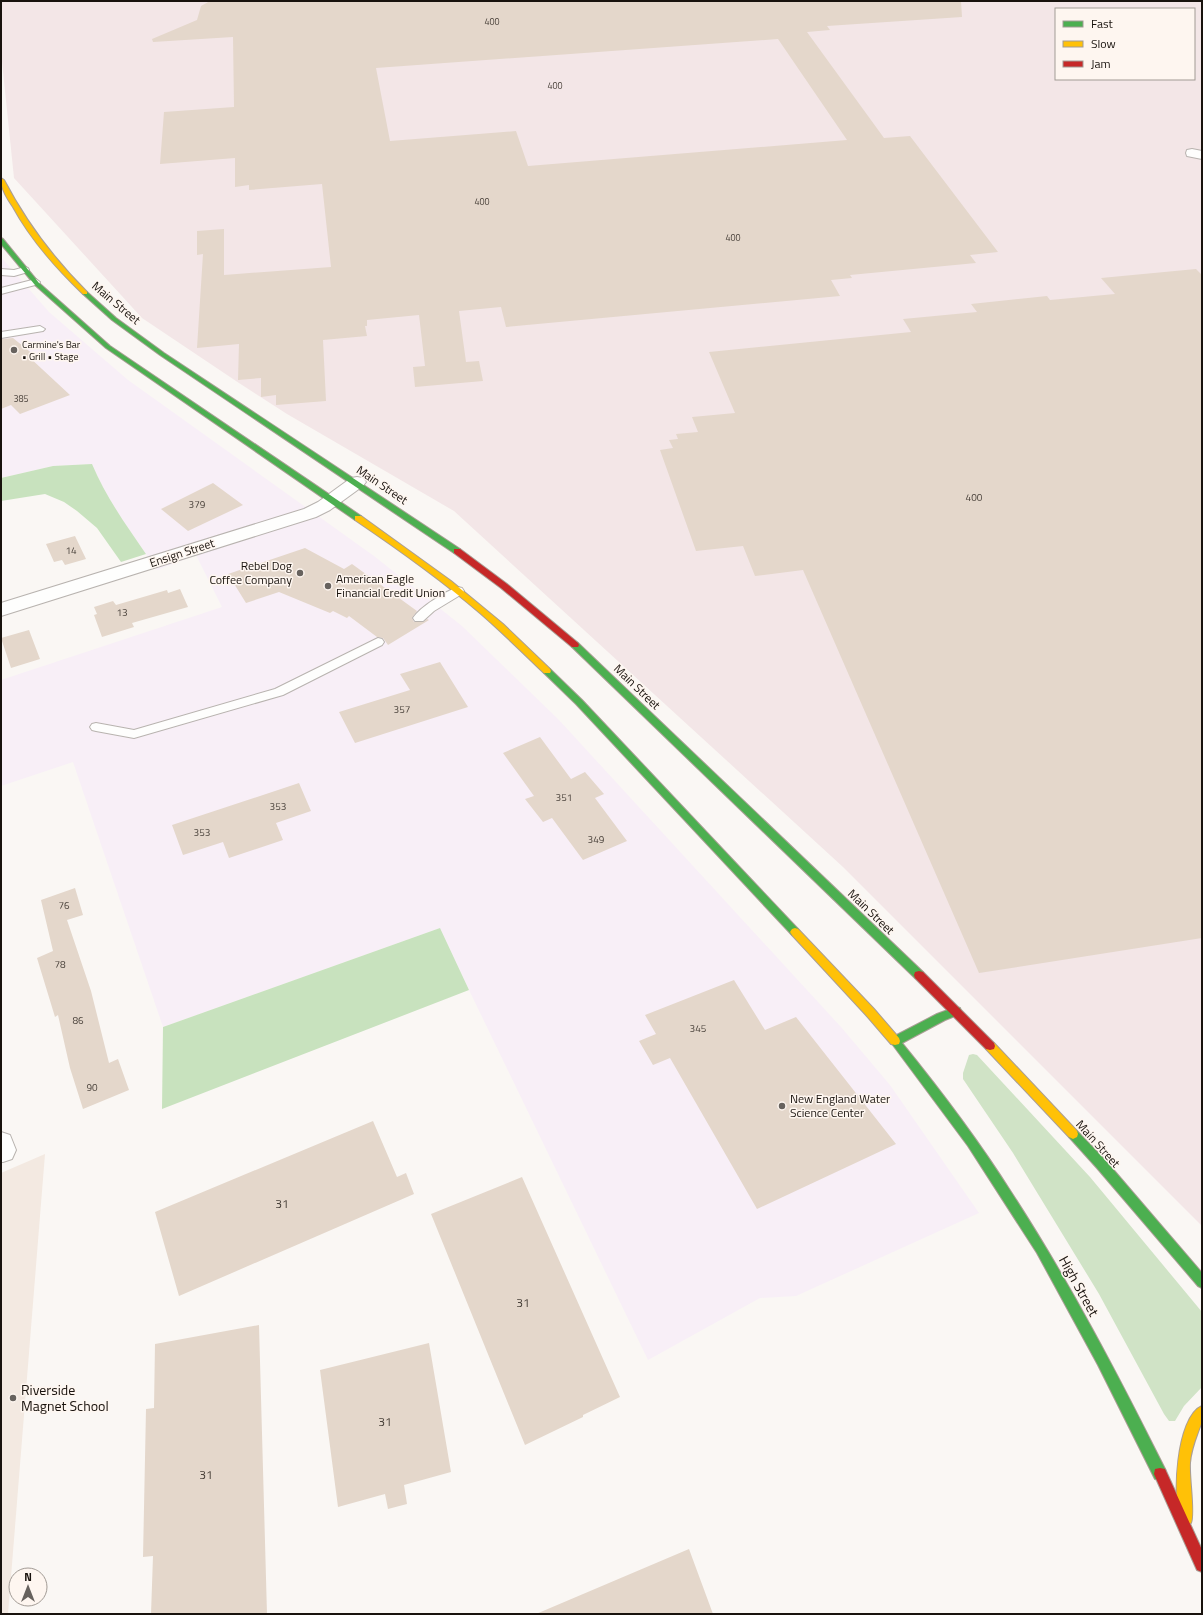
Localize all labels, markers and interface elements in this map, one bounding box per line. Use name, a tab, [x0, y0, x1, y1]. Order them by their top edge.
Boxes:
legend	[1055, 8, 1195, 80]
text: Fast	[1091, 14, 1114, 33]
house number: 400	[484, 15, 500, 28]
text: Slow	[1091, 34, 1116, 53]
text: Jam	[1091, 54, 1111, 73]
house number: 400	[547, 79, 563, 92]
house number: 400	[474, 195, 490, 208]
house number: 400	[725, 231, 741, 244]
street label: Main Street	[88, 276, 146, 329]
place label: Carmine's Bar • Grill • Stage	[22, 337, 81, 364]
marker: Carmine's Bar • Grill • Stage	[9, 345, 19, 355]
house number: 385	[13, 392, 29, 405]
street label: Main Street	[353, 460, 413, 509]
house number: 400	[966, 490, 983, 505]
house number: 379	[189, 497, 206, 512]
street label: Ensign Street	[147, 533, 218, 572]
house number: 14	[65, 543, 77, 558]
place label: Rebel Dog Coffee Company	[209, 556, 292, 589]
marker: Rebel Dog Coffee Company	[295, 568, 305, 578]
place label: American Eagle Financial Credit Union	[336, 569, 445, 602]
marker: American Eagle Financial Credit Union	[323, 581, 333, 591]
house number: 13	[116, 605, 128, 620]
street label: Main Street	[610, 659, 666, 714]
house number: 357	[394, 702, 410, 717]
house number: 351	[556, 790, 572, 805]
house number: 353	[270, 799, 286, 814]
house number: 353	[194, 825, 210, 840]
house number: 349	[588, 832, 605, 847]
street label: Main Street	[844, 884, 900, 939]
house number: 76	[58, 898, 70, 913]
house number: 78	[54, 957, 66, 972]
house number: 86	[72, 1013, 84, 1028]
house number: 345	[690, 1021, 707, 1036]
house number: 90	[86, 1080, 98, 1095]
place label: New England Water Science Center	[790, 1089, 890, 1122]
marker: New England Water Science Center	[777, 1101, 787, 1111]
street label: Main Street	[1072, 1115, 1126, 1172]
house number: 31	[275, 1194, 289, 1213]
street label: High Street	[1054, 1252, 1105, 1320]
house number: 31	[516, 1293, 530, 1312]
place label: Riverside Magnet School	[21, 1379, 109, 1416]
marker: Riverside Magnet School	[8, 1393, 18, 1403]
house number: 31	[378, 1412, 392, 1431]
house number: 31	[199, 1465, 213, 1484]
north arrow	[8, 1567, 48, 1607]
text: N	[24, 1569, 32, 1585]

